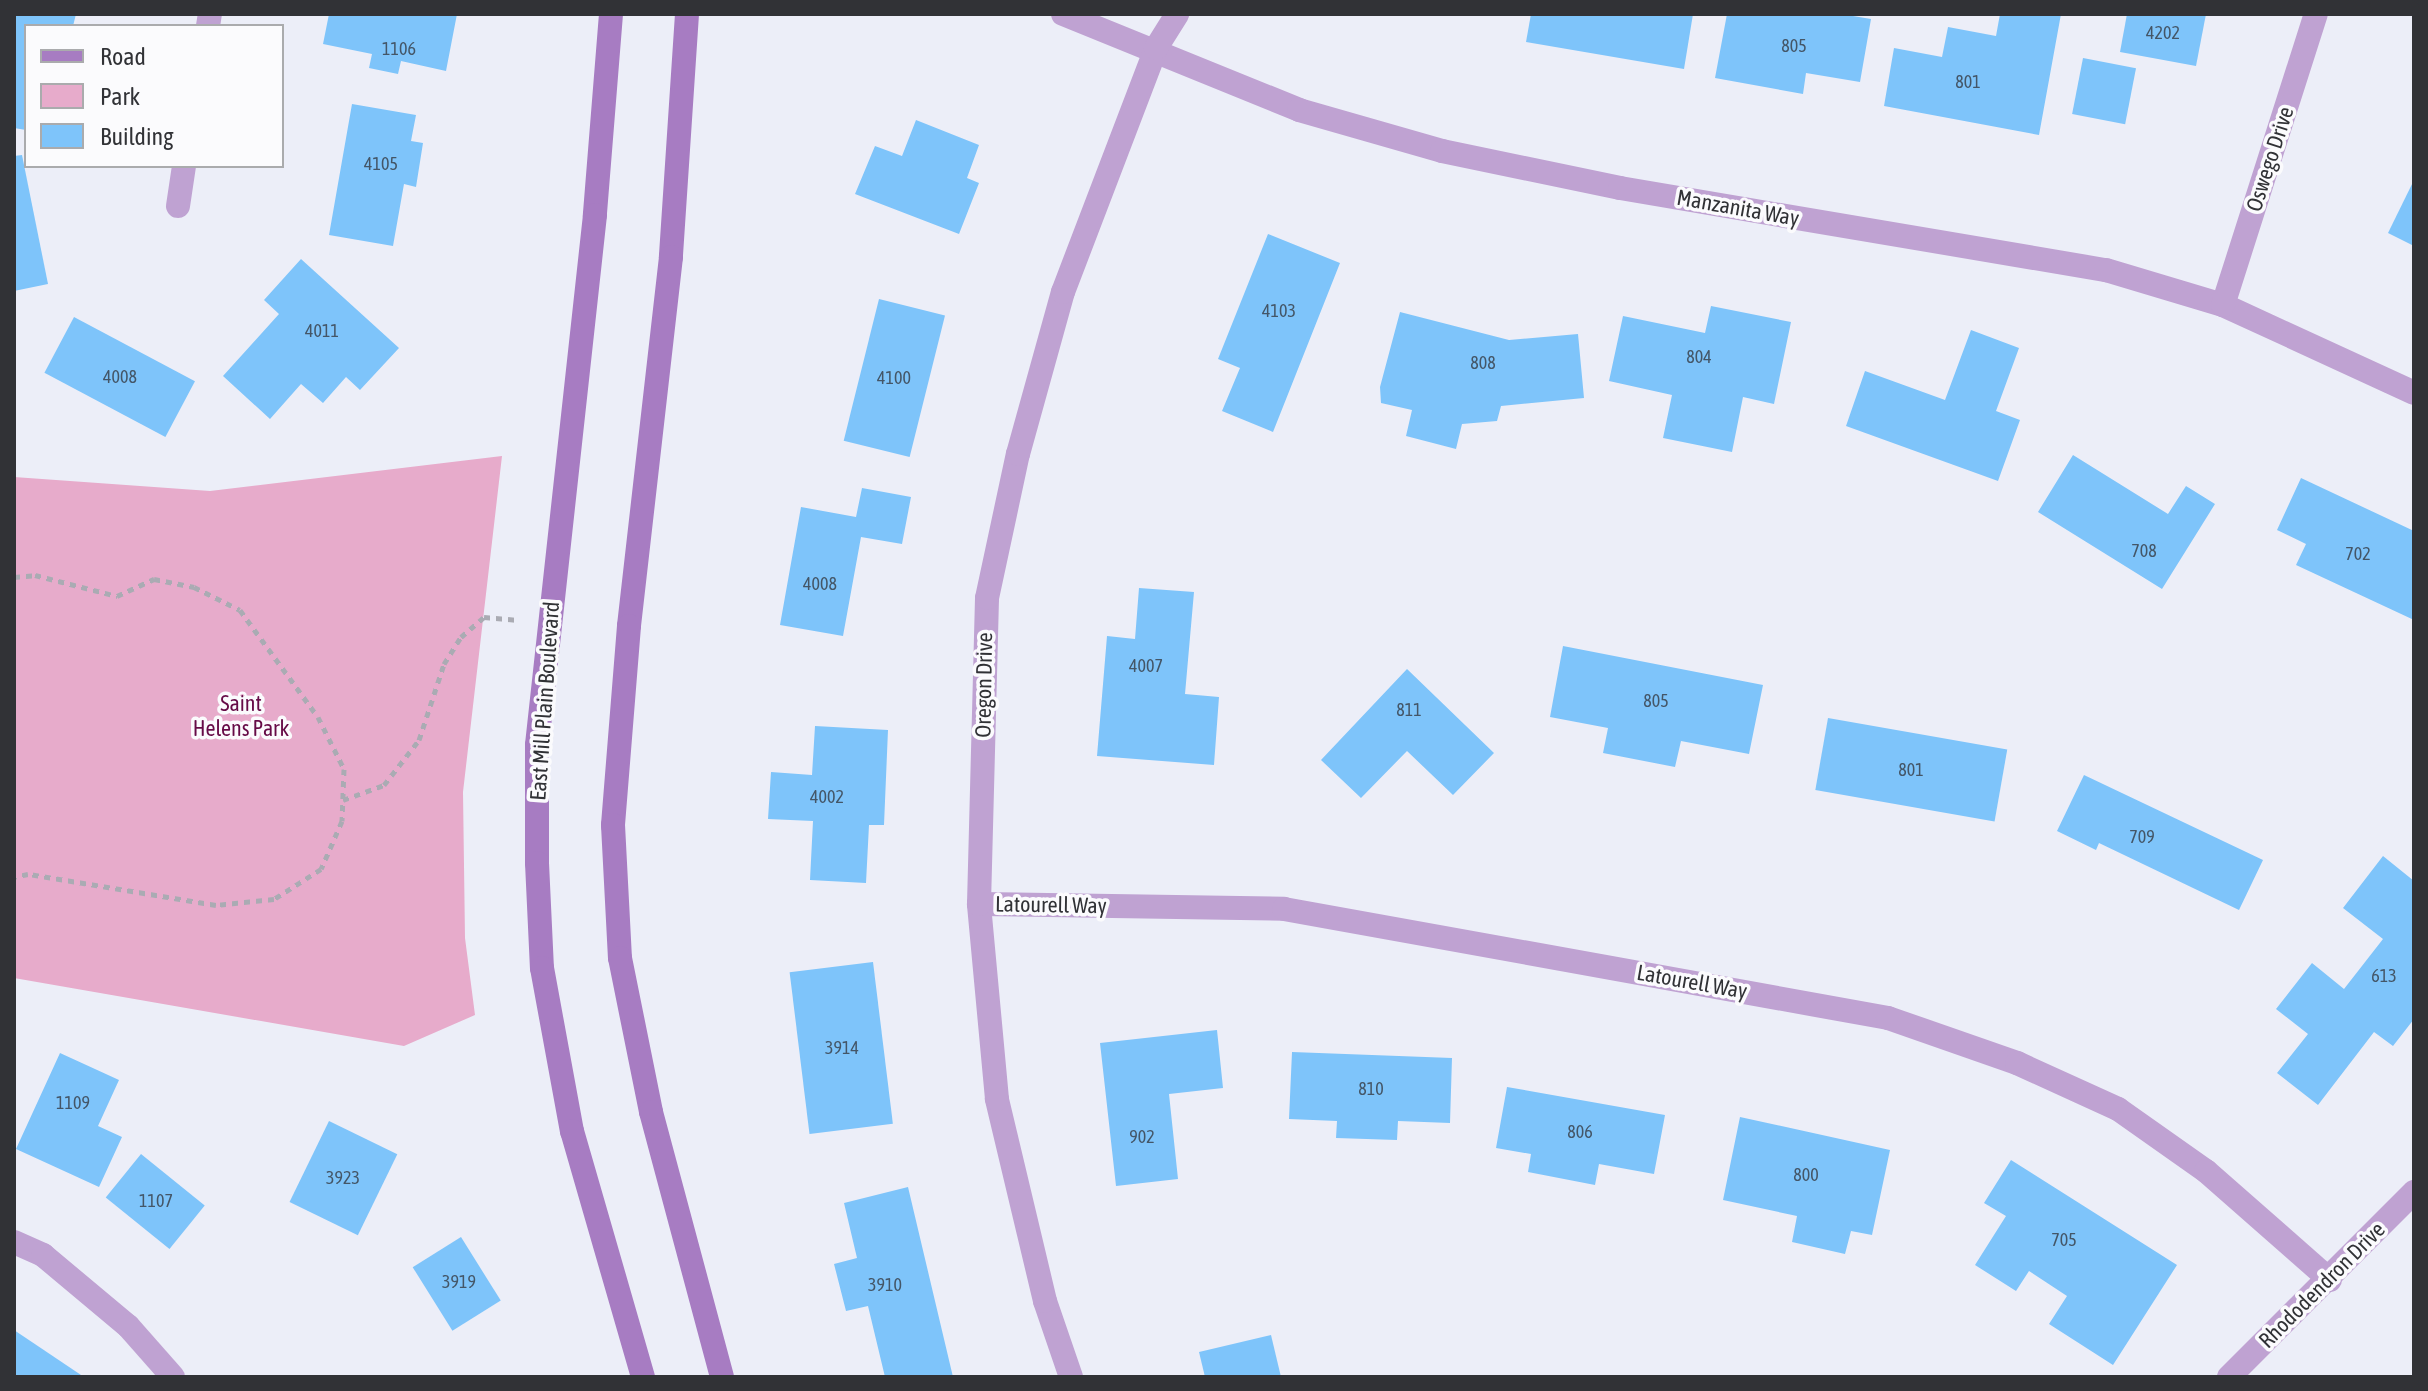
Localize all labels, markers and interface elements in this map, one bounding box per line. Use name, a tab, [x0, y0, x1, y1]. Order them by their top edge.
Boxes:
house number: 4202	[2146, 22, 2180, 44]
legend	[24, 24, 284, 168]
house number: 805	[1781, 35, 1807, 57]
house number: 1106	[382, 38, 416, 60]
text: Road	[100, 43, 146, 70]
house number: 801	[1955, 71, 1981, 93]
text: Park	[100, 83, 140, 110]
street label: Oswego Drive	[2241, 103, 2299, 215]
text: Building	[100, 123, 173, 150]
house number: 4105	[364, 153, 398, 175]
street label: Manzanita Way	[1675, 184, 1801, 232]
house number: 4103	[1262, 300, 1296, 322]
house number: 4011	[305, 320, 339, 342]
house number: 804	[1686, 346, 1712, 368]
house number: 808	[1470, 352, 1496, 374]
house number: 4008	[103, 366, 137, 388]
house number: 4100	[877, 367, 911, 389]
house number: 708	[2131, 540, 2157, 562]
house number: 702	[2345, 543, 2371, 565]
house number: 4008	[803, 573, 837, 595]
street label: East Mill Plain Boulevard	[525, 601, 565, 801]
street label: Oregon Drive	[970, 632, 998, 738]
house number: 4007	[1129, 655, 1163, 677]
park label: Saint Helens Park	[193, 690, 289, 742]
house number: 805	[1643, 690, 1669, 712]
house number: 811	[1396, 699, 1422, 721]
house number: 801	[1898, 759, 1924, 781]
house number: 4002	[810, 786, 844, 808]
house number: 709	[2129, 826, 2155, 848]
street label: Latourell Way	[995, 891, 1107, 919]
street label: Latourell Way	[1635, 959, 1749, 1005]
house number: 613	[2371, 965, 2397, 987]
house number: 3914	[825, 1037, 859, 1059]
house number: 810	[1358, 1078, 1384, 1100]
house number: 1109	[56, 1092, 90, 1114]
house number: 806	[1567, 1121, 1593, 1143]
house number: 902	[1129, 1126, 1155, 1148]
house number: 800	[1793, 1164, 1819, 1186]
house number: 3923	[326, 1167, 360, 1189]
house number: 1107	[139, 1190, 173, 1212]
street label: Rhododendron Drive	[2253, 1216, 2391, 1354]
house number: 705	[2051, 1229, 2077, 1251]
house number: 3919	[442, 1271, 476, 1293]
house number: 3910	[868, 1274, 902, 1296]

